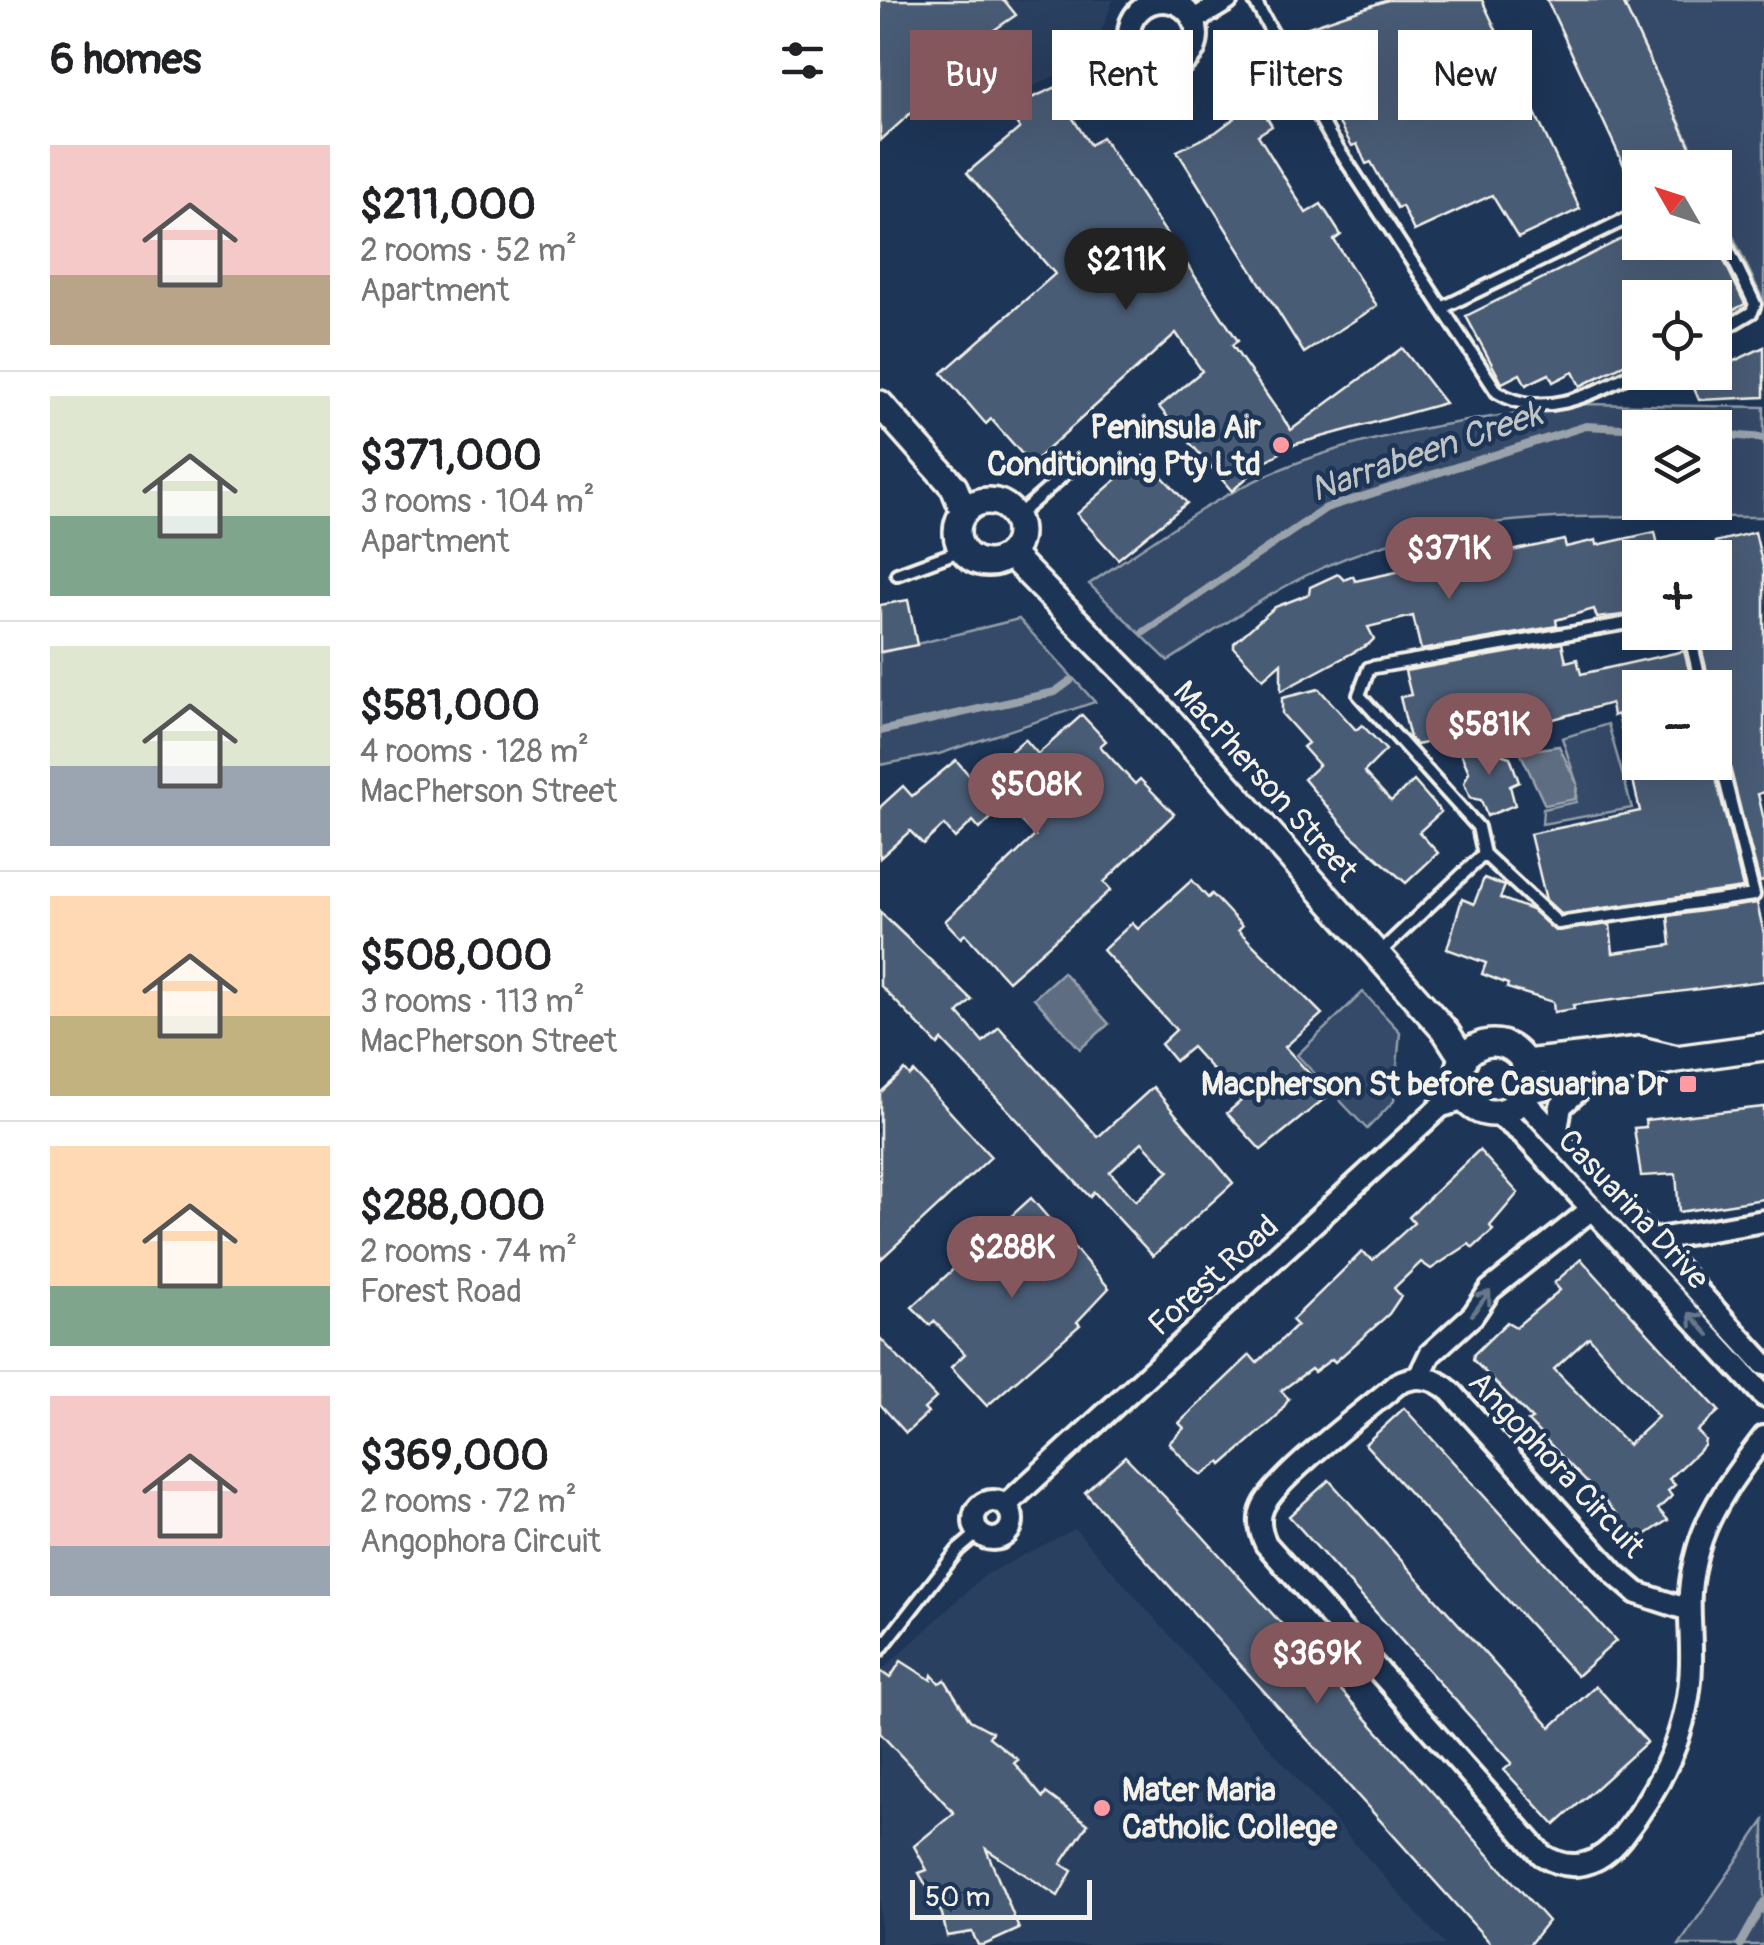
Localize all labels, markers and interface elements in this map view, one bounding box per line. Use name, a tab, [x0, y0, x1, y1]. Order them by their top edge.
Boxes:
chip: Buy	[910, 30, 1032, 120]
chip: Rent	[1052, 30, 1193, 120]
chip: Filters	[1213, 30, 1378, 120]
chip: New	[1398, 30, 1532, 120]
icon: filters	[775, 33, 830, 88]
text: 6 homes	[50, 34, 201, 86]
north arrow	[1622, 150, 1732, 260]
map controls	[1622, 150, 1732, 780]
text: $211,000	[360, 179, 536, 231]
icon: home	[130, 185, 250, 305]
pin: $211K	[1056, 228, 1196, 313]
text: 2 rooms · 52 m²	[360, 231, 577, 271]
text: $211K	[1086, 240, 1166, 280]
text: Apartment	[360, 271, 509, 311]
button: locate	[1622, 280, 1732, 390]
water label: Narrabeen Creek	[1305, 391, 1551, 512]
place label: Peninsula Air Conditioning Pty Ltd	[987, 408, 1262, 485]
button: layers	[1622, 410, 1732, 520]
text: $371,000	[360, 430, 542, 482]
marker: Peninsula Air Conditioning Pty Ltd	[1270, 434, 1292, 456]
icon: home	[130, 436, 250, 556]
text: 3 rooms · 104 m²	[360, 482, 595, 522]
pin: $371K	[1379, 517, 1519, 602]
text: Apartment	[360, 522, 509, 562]
text: $371K	[1407, 529, 1491, 569]
button: +	[1622, 540, 1732, 650]
button: −	[1622, 670, 1732, 780]
street label: MacPherson Street	[1164, 673, 1366, 891]
text: $581,000	[360, 680, 540, 732]
icon: home	[130, 686, 250, 806]
pin: $581K	[1419, 693, 1559, 778]
text: $581K	[1448, 705, 1530, 745]
text: 4 rooms · 128 m²	[360, 732, 589, 772]
pin: $508K	[966, 753, 1106, 838]
text: $508K	[990, 765, 1082, 805]
text: MacPherson Street	[360, 772, 617, 812]
text: $508,000	[360, 930, 552, 982]
icon: home	[130, 936, 250, 1056]
text: 3 rooms · 113 m²	[360, 982, 585, 1022]
text: MacPherson Street	[360, 1022, 617, 1062]
place label: Macpherson St before Casuarina Dr	[1201, 1065, 1669, 1105]
marker: Macpherson St before Casuarina Dr	[1677, 1073, 1699, 1095]
street label: Casuarina Drive	[1549, 1121, 1718, 1298]
text: $288,000	[360, 1180, 545, 1232]
icon: home	[130, 1186, 250, 1306]
street label: Forest Road	[1140, 1207, 1287, 1345]
pin: $288K	[942, 1216, 1082, 1301]
text: $288K	[969, 1228, 1055, 1268]
text: 2 rooms · 74 m²	[360, 1232, 577, 1272]
text: Forest Road	[360, 1272, 522, 1312]
one-way arrow	[1470, 1290, 1491, 1317]
one-way arrow	[1687, 1312, 1710, 1337]
street label: Angophora Circuit	[1460, 1363, 1653, 1566]
text: $369,000	[360, 1430, 549, 1482]
icon: home	[130, 1436, 250, 1556]
text: 2 rooms · 72 m²	[360, 1482, 577, 1522]
text: Angophora Circuit	[360, 1522, 601, 1562]
pin: $369K	[1247, 1622, 1387, 1707]
text: $369K	[1272, 1634, 1362, 1674]
place label: Mater Maria Catholic College	[1122, 1771, 1338, 1848]
marker: Mater Maria Catholic College	[1091, 1797, 1113, 1819]
scale bar	[910, 1875, 1092, 1920]
text: 50 m	[925, 1880, 990, 1915]

